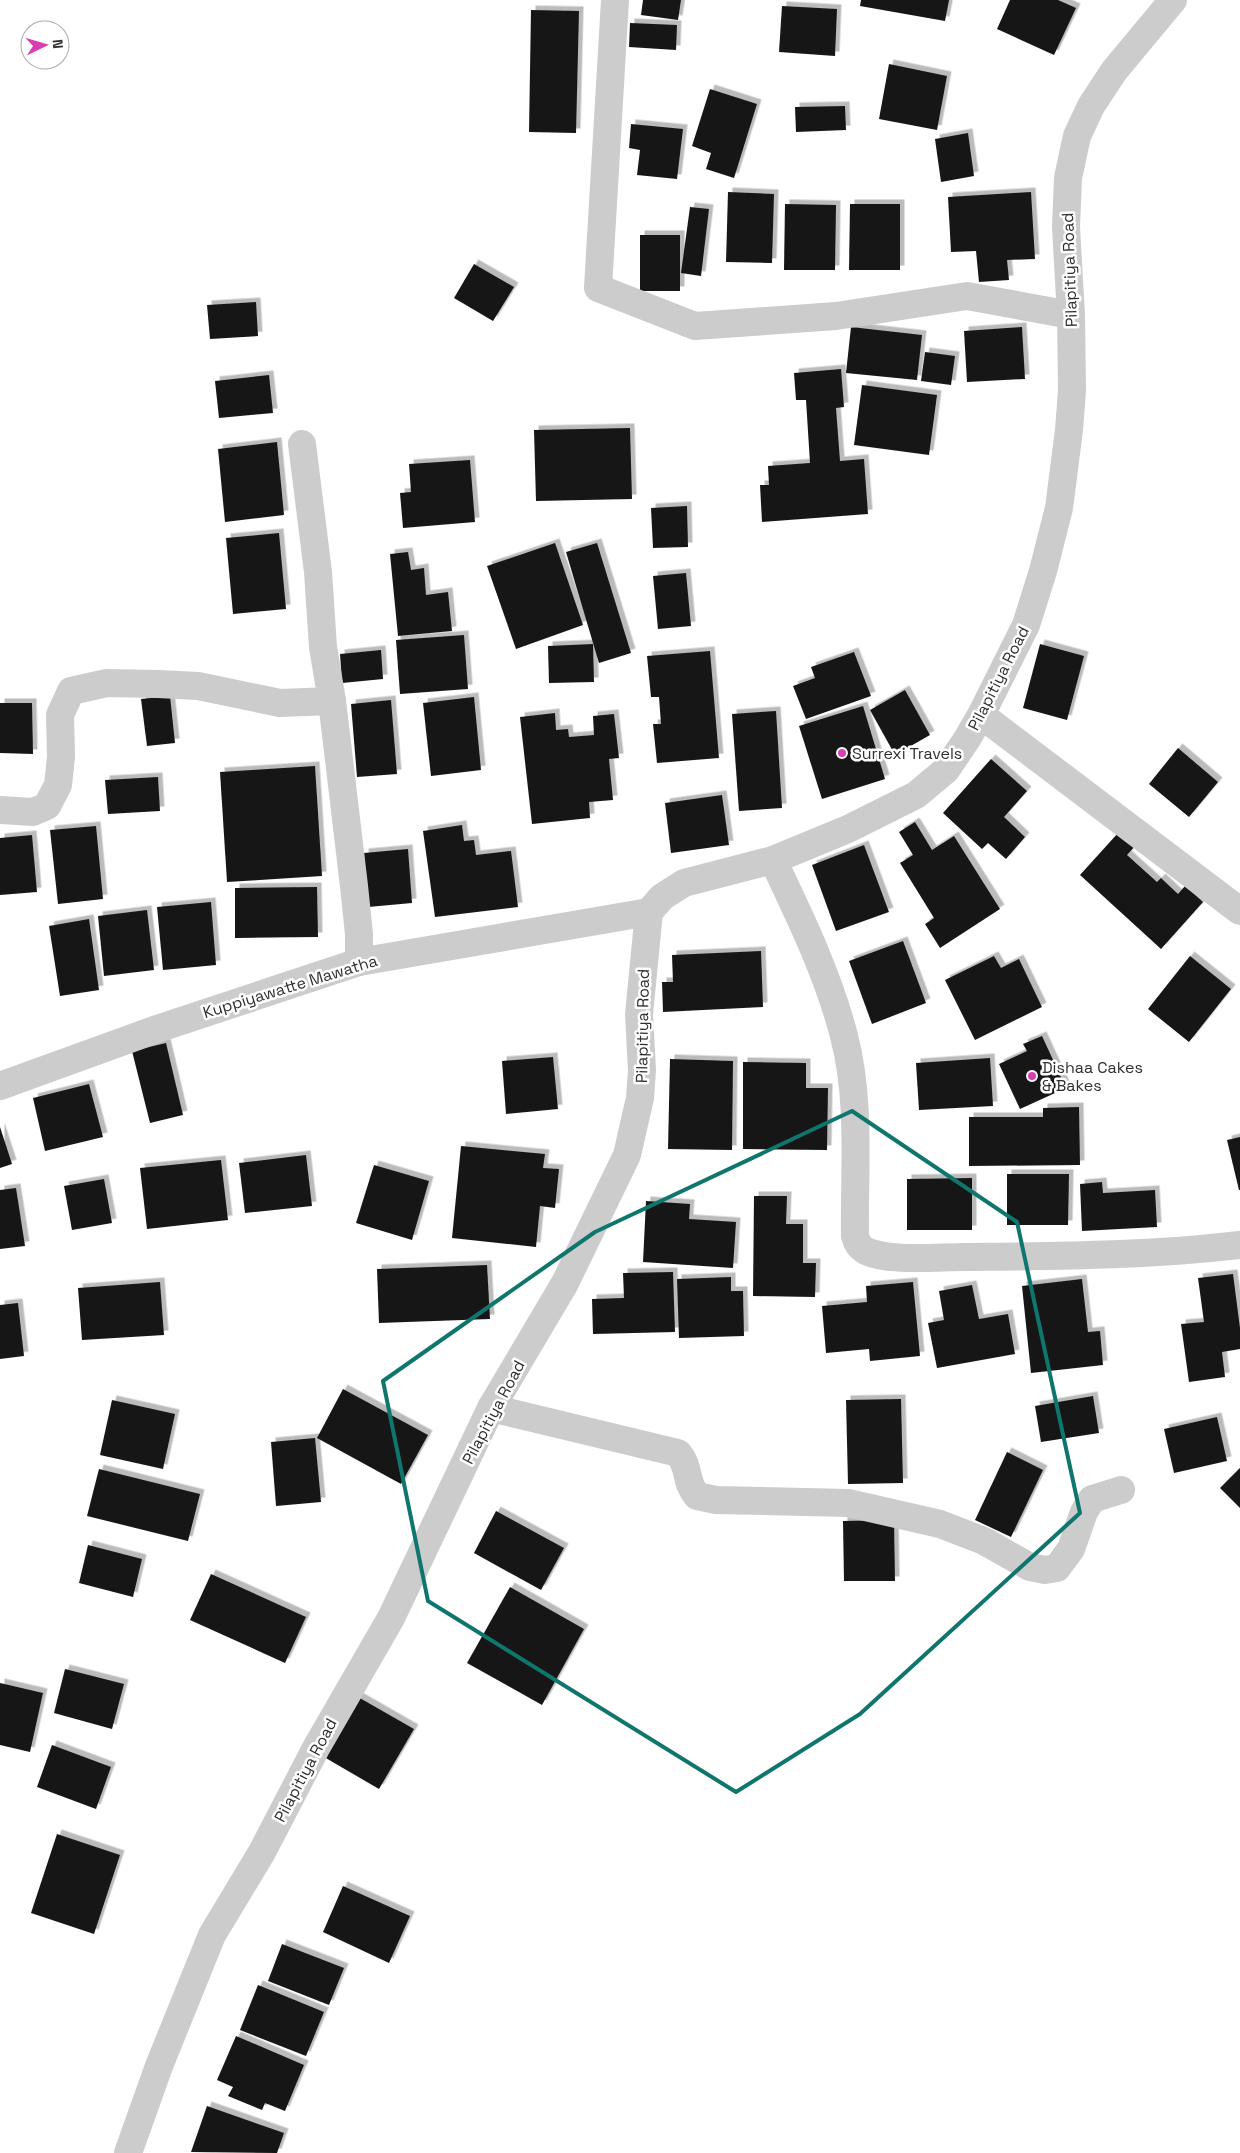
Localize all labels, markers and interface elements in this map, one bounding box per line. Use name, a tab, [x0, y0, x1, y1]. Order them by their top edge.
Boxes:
north arrow	[20, 20, 70, 70]
text: N	[49, 38, 67, 49]
street label: Pilapitiya Road	[1057, 212, 1082, 328]
street label: Pilapitiya Road	[963, 622, 1034, 734]
place label: Surrexi Travels	[852, 743, 962, 764]
marker: Surrexi Travels	[836, 747, 848, 759]
street label: Kuppiyawatte Mawatha	[200, 950, 380, 1023]
street label: Pilapitiya Road	[631, 969, 654, 1083]
place label: Dishaa Cakes & Bakes	[1042, 1057, 1143, 1096]
marker: Dishaa Cakes & Bakes	[1026, 1070, 1038, 1082]
street label: Pilapitiya Road	[457, 1357, 530, 1468]
street label: Pilapitiya Road	[269, 1715, 342, 1826]

